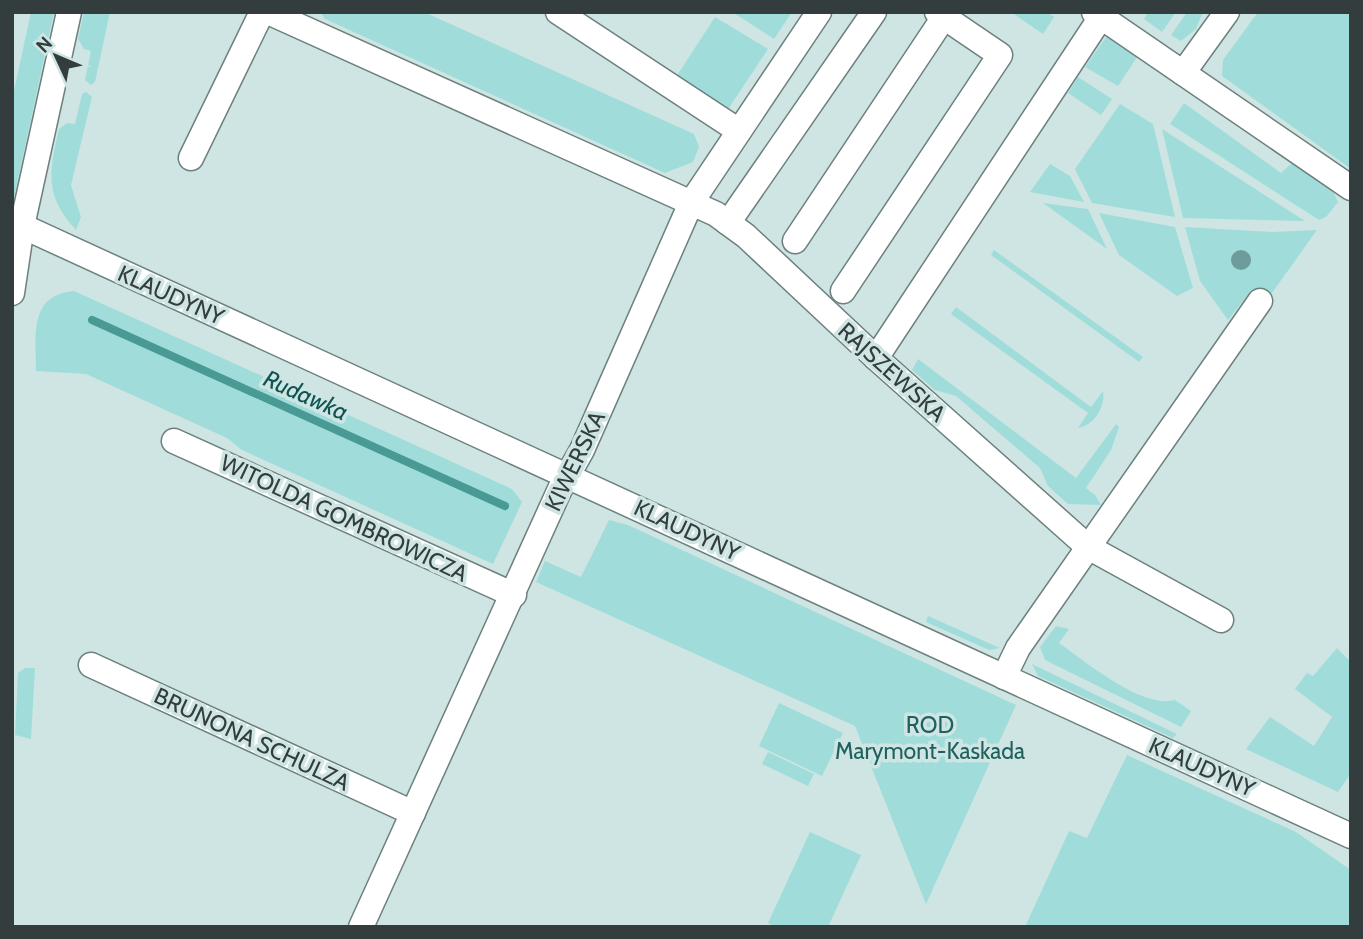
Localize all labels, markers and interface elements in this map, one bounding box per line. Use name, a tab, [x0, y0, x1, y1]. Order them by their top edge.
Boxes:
north arrow	[21, 21, 91, 91]
text: N	[31, 32, 57, 57]
street label: KLAUDYNY	[114, 259, 229, 331]
street label: RAJSZEWSKA	[832, 316, 952, 428]
water label: Rudawka	[259, 364, 353, 426]
street label: KIWERSKA	[539, 406, 611, 516]
street label: WITOLDA GOMBROWICZA	[216, 448, 472, 588]
street label: KLAUDYNY	[630, 493, 745, 567]
street label: BRUNONA SCHULZA	[150, 681, 354, 797]
park label: ROD Marymont-Kaskada	[835, 711, 1025, 765]
street label: KLAUDYNY	[1145, 731, 1260, 803]

